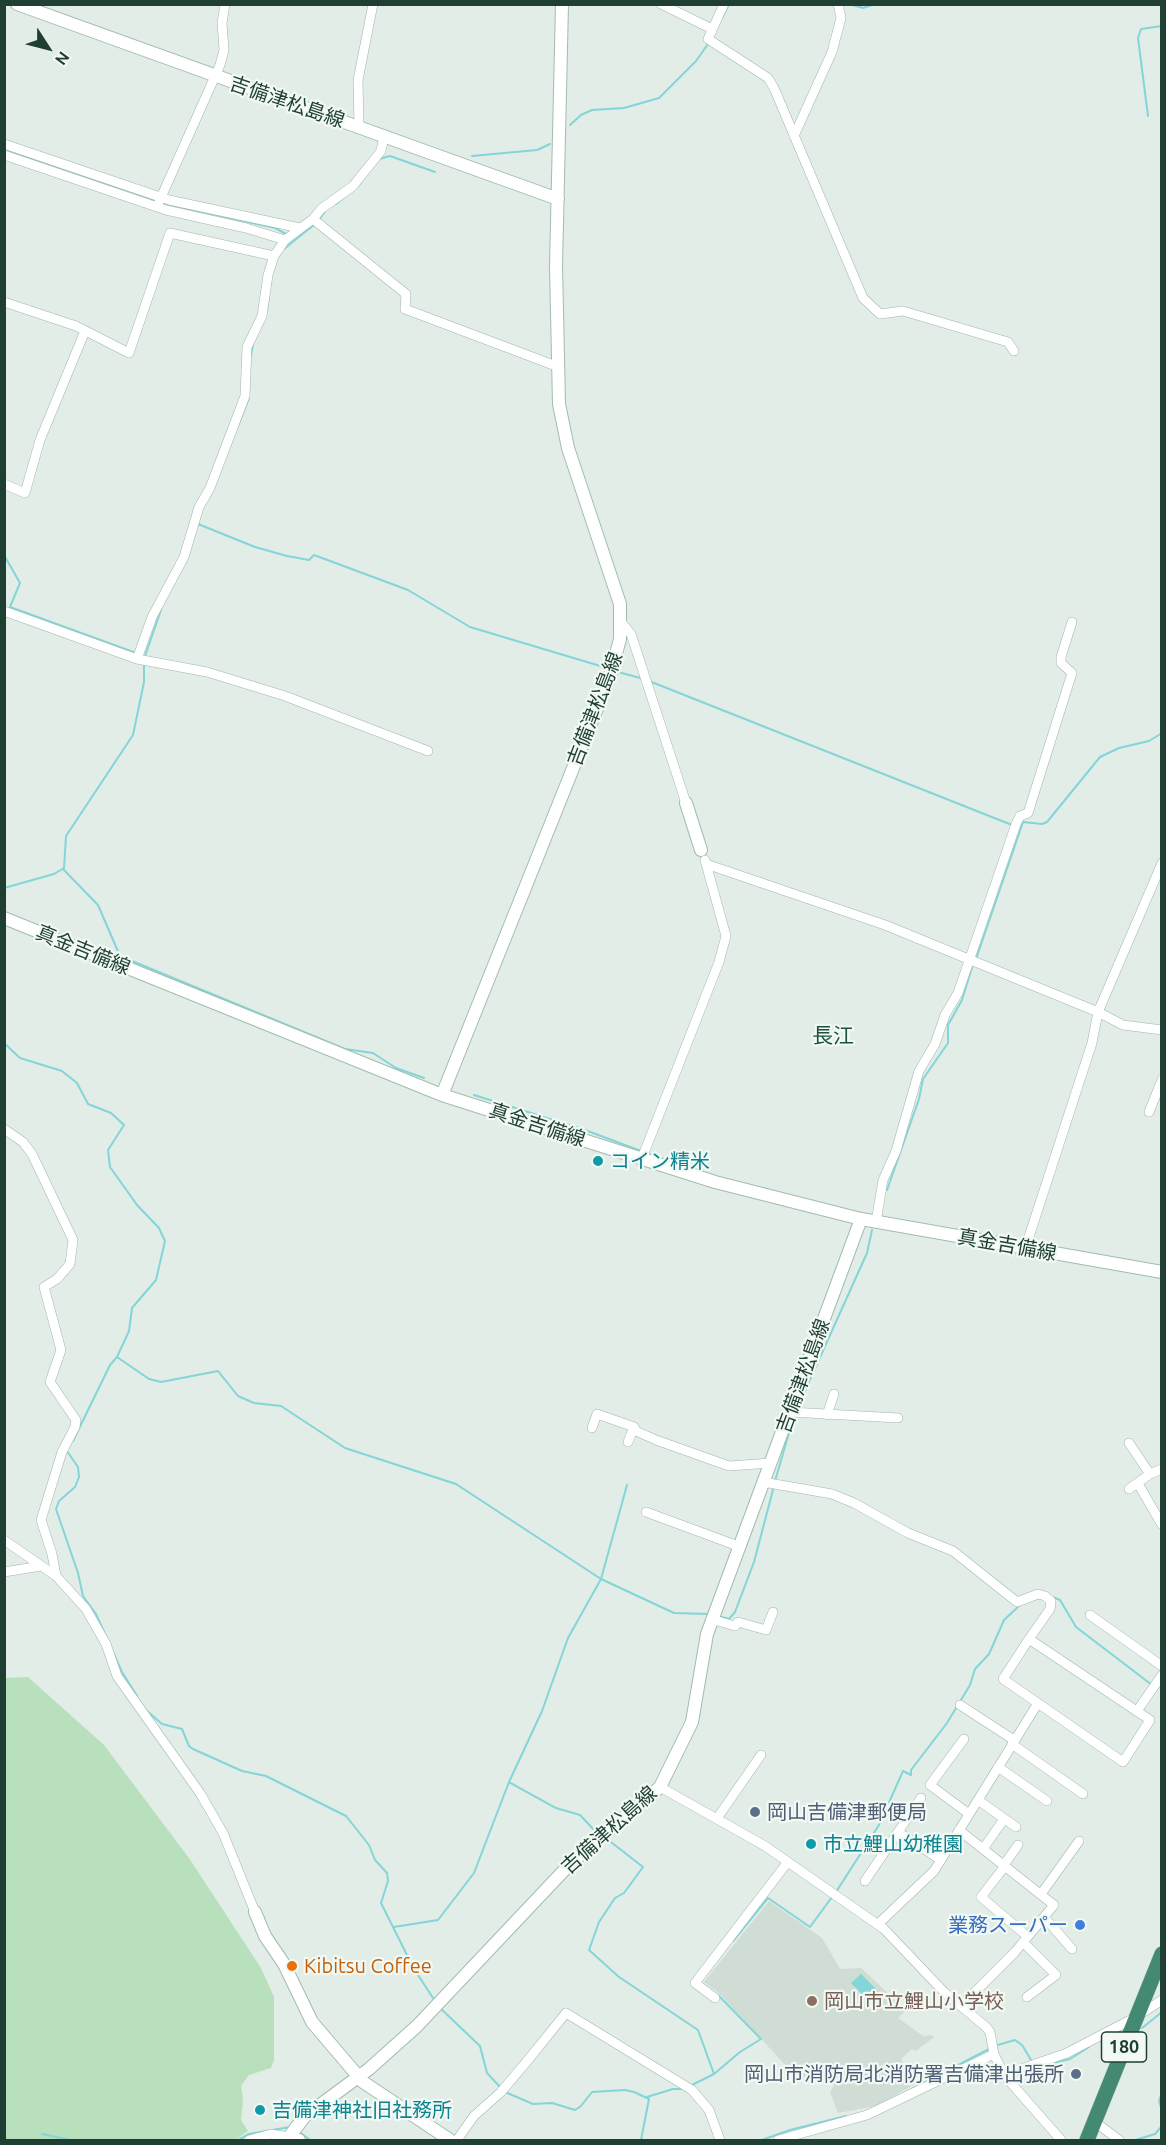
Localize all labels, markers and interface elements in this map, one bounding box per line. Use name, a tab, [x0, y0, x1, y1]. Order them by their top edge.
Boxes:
north arrow	[18, 18, 78, 78]
text: N	[52, 48, 73, 69]
street label: 吉備津松島線	[226, 71, 348, 133]
street label: 吉備津松島線	[562, 649, 628, 769]
street label: 真金吉備線	[32, 920, 134, 980]
district label: 長江	[812, 1023, 854, 1049]
street label: 真金吉備線	[486, 1098, 588, 1152]
place label: コイン精米	[610, 1149, 710, 1173]
marker: コイン精米	[591, 1154, 605, 1168]
street label: 真金吉備線	[956, 1224, 1058, 1266]
street label: 吉備津松島線	[771, 1316, 835, 1436]
street label: 吉備津松島線	[556, 1781, 662, 1879]
place label: 岡山吉備津郵便局	[767, 1800, 927, 1824]
marker: 岡山吉備津郵便局	[748, 1805, 762, 1819]
place label: 市立鯉山幼稚園	[823, 1832, 963, 1856]
marker: 市立鯉山幼稚園	[804, 1837, 818, 1851]
place label: 業務スーパー	[948, 1913, 1068, 1937]
marker: 業務スーパー	[1073, 1918, 1087, 1932]
place label: Kibitsu Coffee	[304, 1954, 432, 1978]
marker: Kibitsu Coffee	[285, 1959, 299, 1973]
place label: 岡山市立鯉山小学校	[824, 1989, 1004, 2013]
marker: 岡山市立鯉山小学校	[805, 1994, 819, 2008]
road number: 180	[1102, 2032, 1146, 2062]
place label: 岡山市消防局北消防署吉備津出張所	[744, 2062, 1064, 2086]
marker: 岡山市消防局北消防署吉備津出張所	[1069, 2067, 1083, 2081]
place label: 吉備津神社旧社務所	[272, 2098, 452, 2122]
marker: 吉備津神社旧社務所	[253, 2103, 267, 2117]

